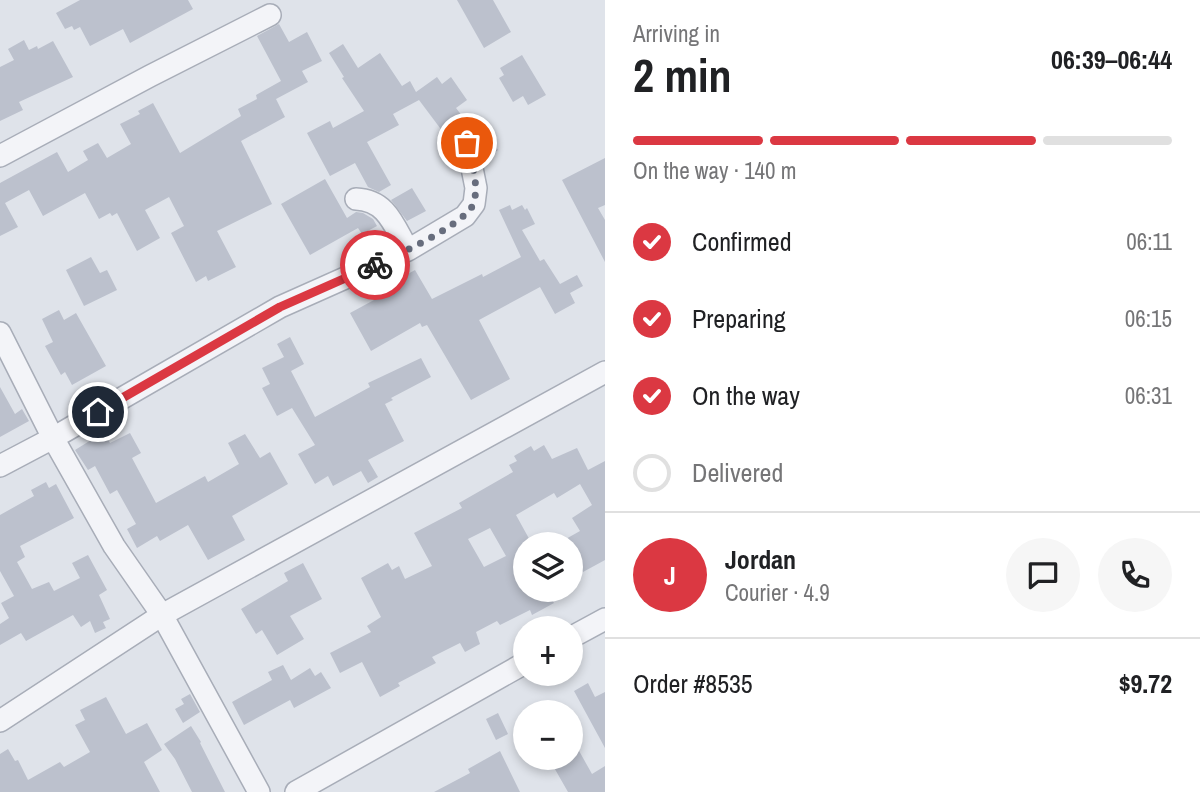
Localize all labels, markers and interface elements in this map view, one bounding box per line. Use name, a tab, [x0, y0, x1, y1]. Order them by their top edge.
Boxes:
text: Arriving in	[633, 18, 720, 49]
text: 06:39–06:44	[1051, 42, 1172, 77]
text: 2 min	[633, 44, 732, 106]
pin	[437, 113, 497, 173]
icon: bag	[448, 124, 486, 162]
text: On the way · 140 m	[633, 155, 797, 186]
icon: check	[633, 223, 671, 261]
text: Confirmed	[692, 224, 792, 259]
text: 06:11	[1126, 226, 1172, 257]
courier	[340, 230, 410, 300]
icon: bike	[356, 246, 394, 284]
icon: check	[633, 300, 671, 338]
text: Preparing	[692, 301, 786, 336]
text: 06:15	[1125, 303, 1172, 334]
icon: check	[633, 377, 671, 415]
text: On the way	[692, 378, 800, 413]
text: 06:31	[1125, 380, 1172, 411]
pin	[68, 382, 128, 442]
icon: home	[79, 393, 117, 431]
text: Delivered	[692, 455, 783, 490]
map controls	[513, 532, 583, 770]
button: layers	[513, 532, 583, 602]
button: chat	[1006, 538, 1080, 612]
button: phone	[1098, 538, 1172, 612]
text: Jordan	[725, 542, 796, 577]
text: J	[664, 558, 676, 593]
text: Courier · 4.9	[725, 577, 830, 608]
button: +	[513, 616, 583, 686]
text: Order #8535	[633, 666, 753, 701]
text: $9.72	[1119, 666, 1172, 701]
button: −	[513, 700, 583, 770]

